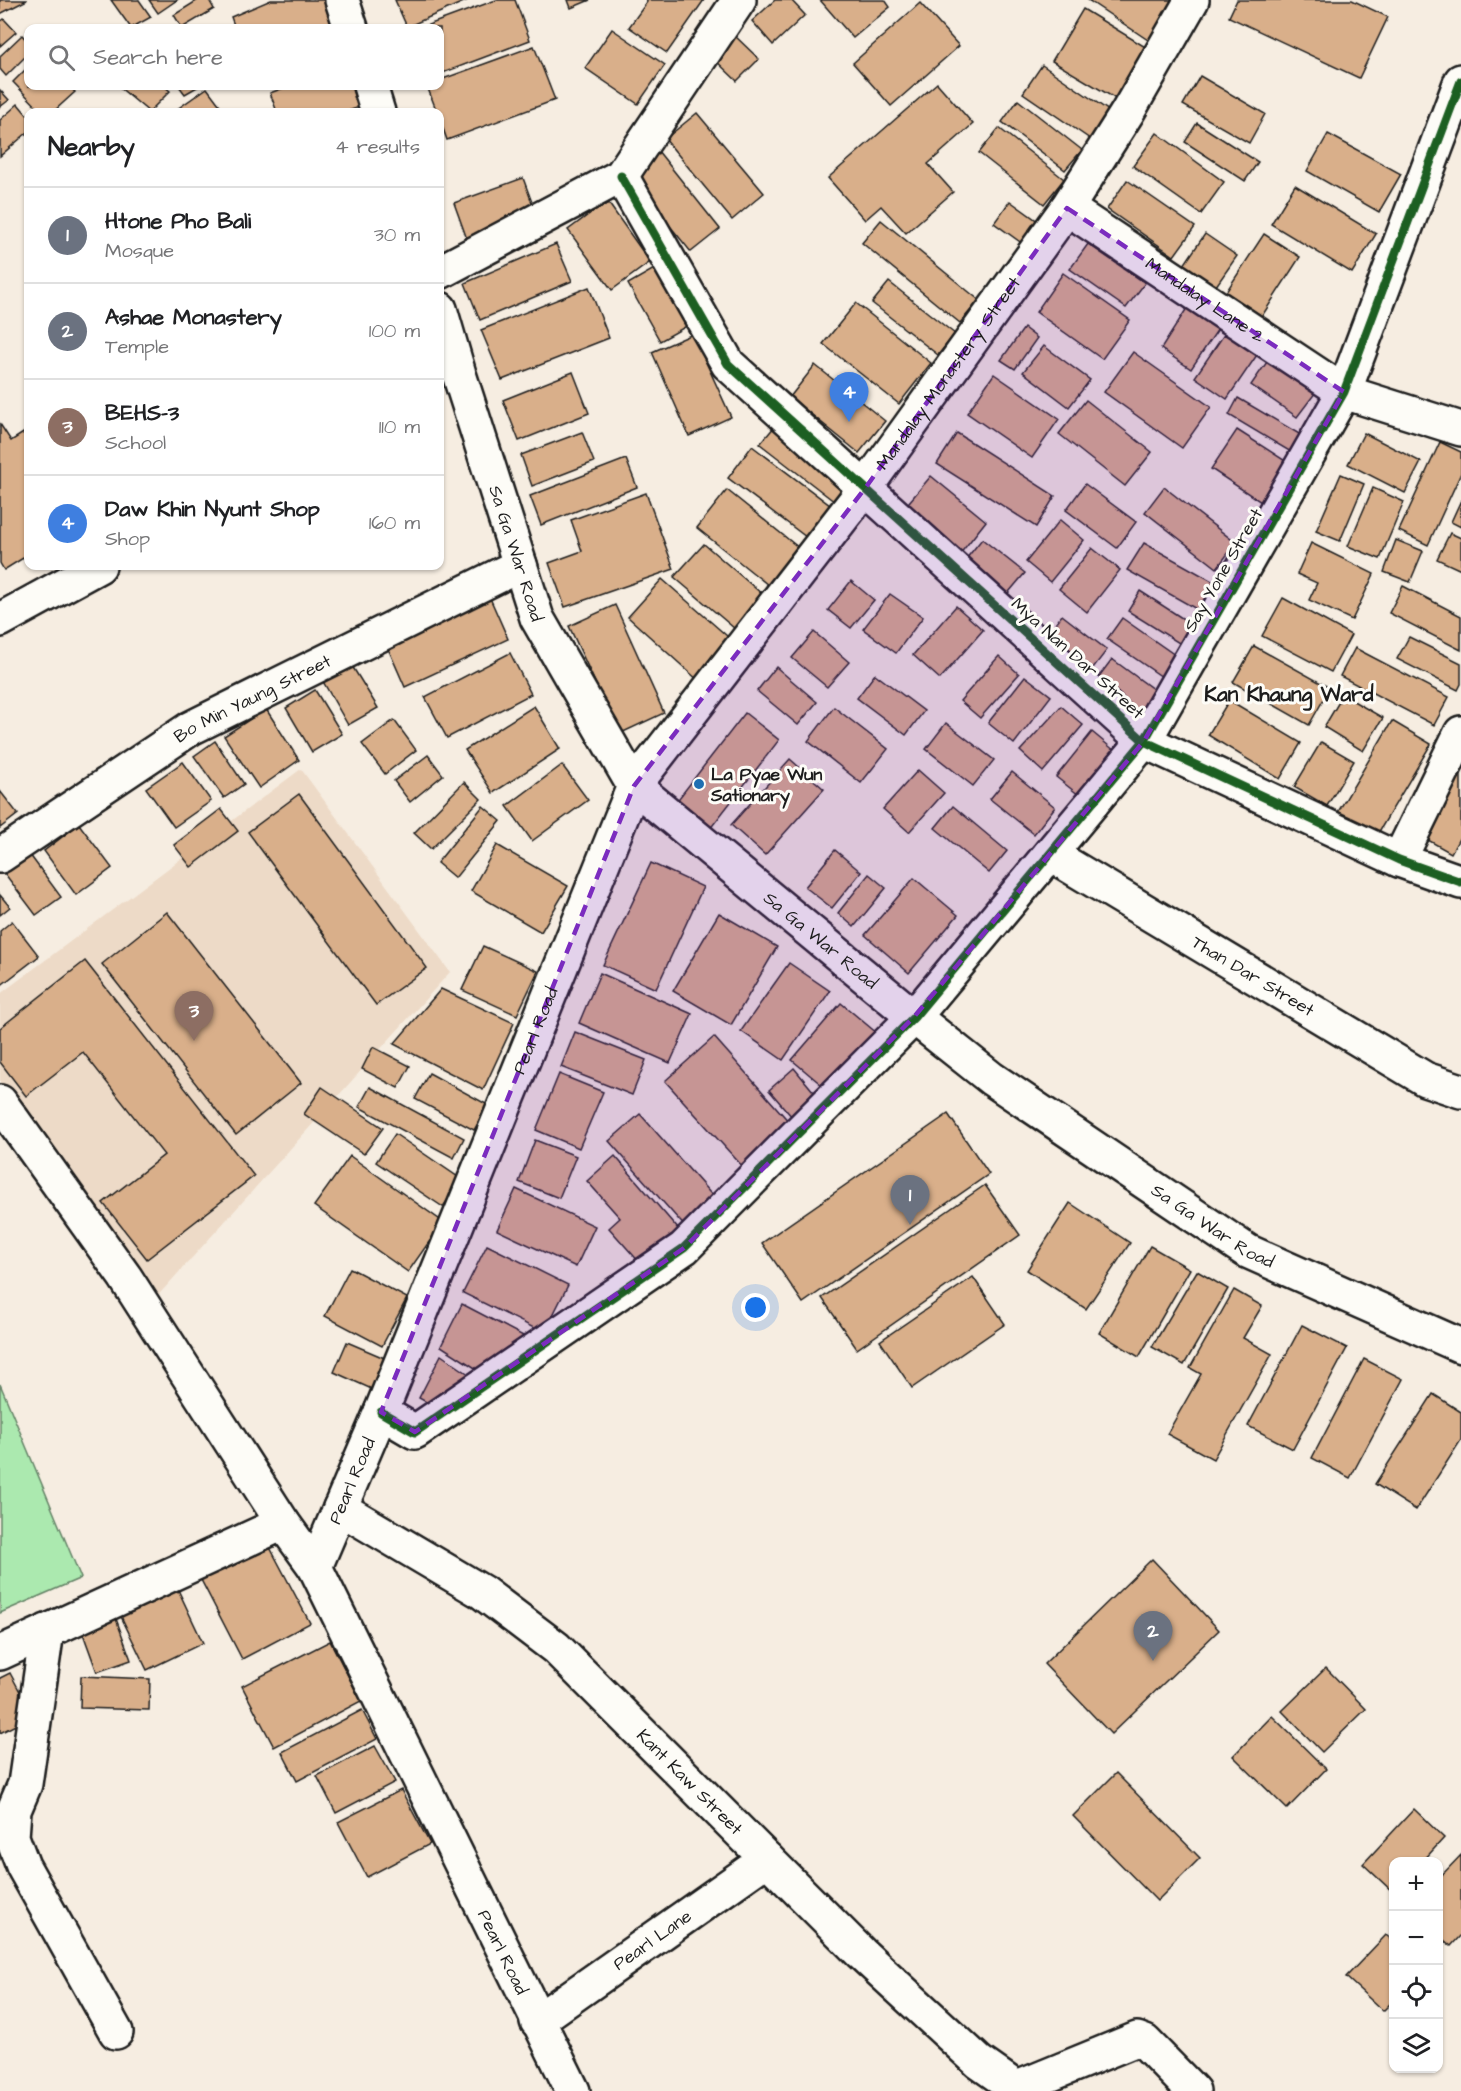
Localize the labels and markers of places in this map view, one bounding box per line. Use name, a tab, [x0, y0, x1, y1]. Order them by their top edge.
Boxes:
pin: 4	[830, 372, 868, 422]
place label: La Pyae Wun Sationary	[710, 762, 822, 809]
marker: La Pyae Wun Sationary	[692, 777, 706, 791]
pin: 3	[174, 992, 214, 1041]
pin: 1	[890, 1176, 930, 1225]
pin: 2	[1134, 1612, 1172, 1661]

